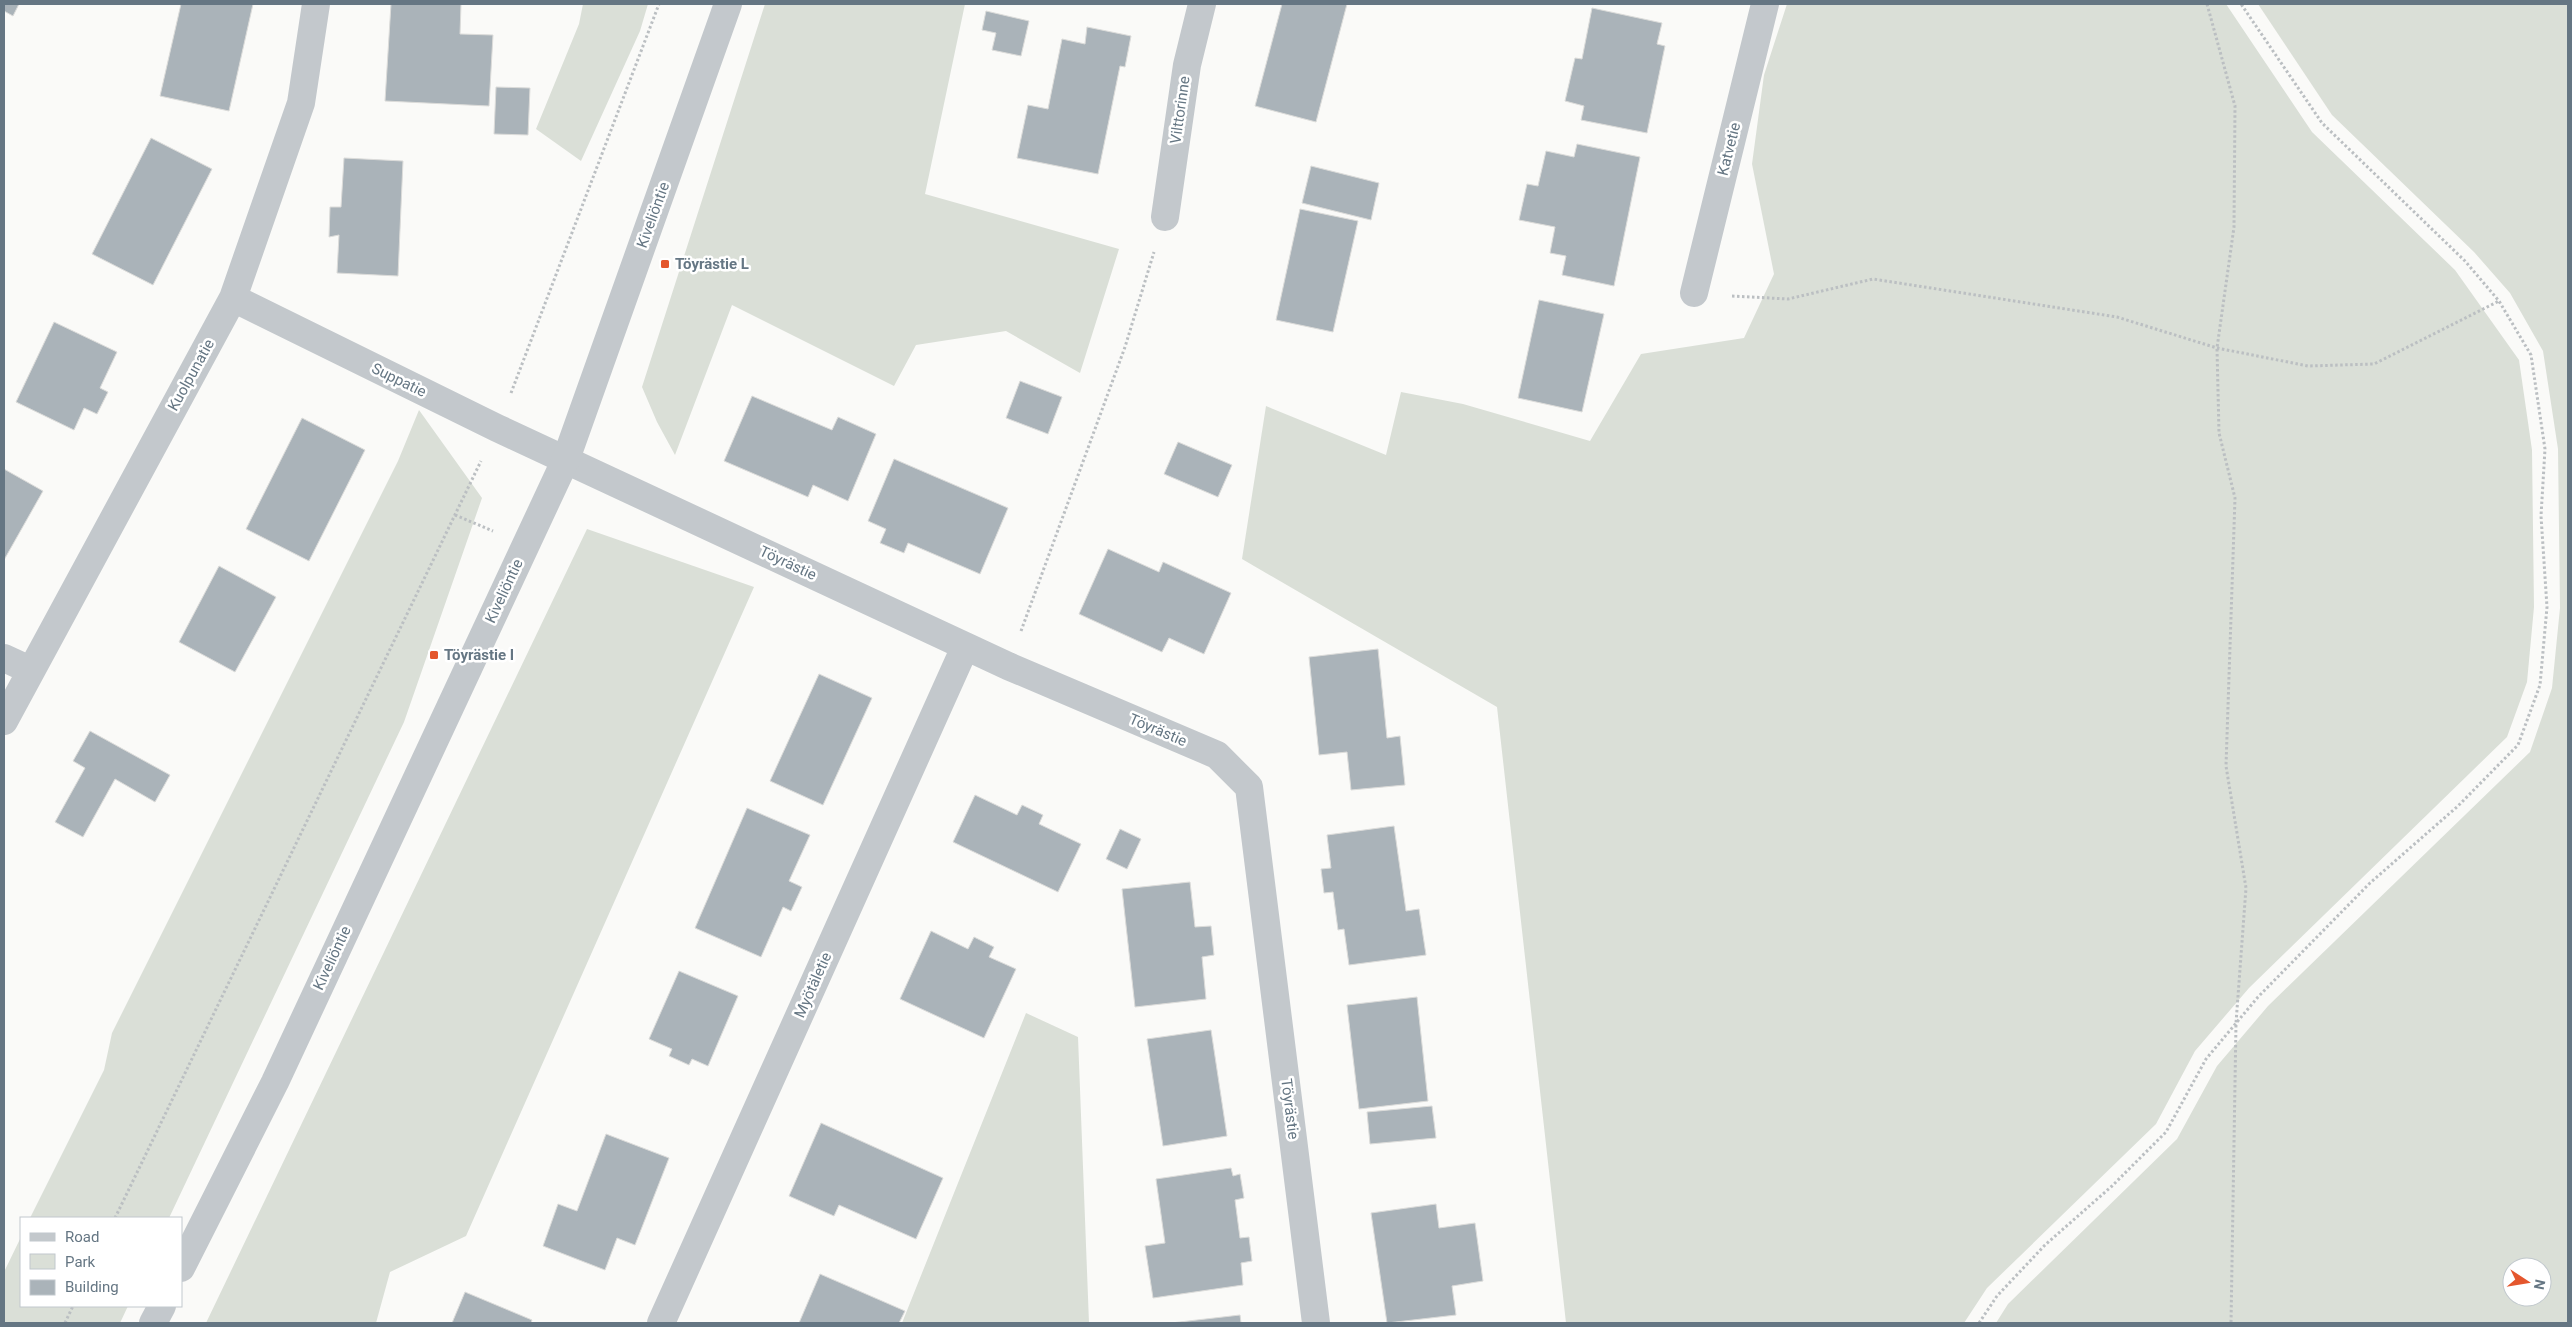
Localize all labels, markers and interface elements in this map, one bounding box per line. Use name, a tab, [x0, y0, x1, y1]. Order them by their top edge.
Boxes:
street label: Vilttorinne	[1166, 75, 1194, 145]
street label: Katvetie	[1714, 121, 1744, 177]
street label: Kiveliöntie	[633, 180, 673, 250]
place label: Töyrästie L	[675, 255, 749, 273]
marker: Töyrästie L	[659, 258, 671, 270]
street label: Kuolpunatie	[164, 336, 218, 414]
street label: Suppatie	[369, 359, 429, 401]
street label: Töyrästie	[757, 542, 819, 584]
street label: Kiveliöntie	[481, 556, 527, 626]
place label: Töyrästie I	[444, 646, 514, 664]
marker: Töyrästie I	[428, 649, 440, 661]
street label: Töyrästie	[1126, 710, 1190, 750]
street label: Kiveliöntie	[309, 923, 355, 993]
street label: Myötäletie	[791, 949, 835, 1021]
street label: Töyrästie	[1277, 1078, 1303, 1140]
legend	[20, 1217, 182, 1307]
text: Road	[65, 1228, 99, 1246]
text: Park	[65, 1253, 96, 1271]
north arrow	[2502, 1257, 2552, 1307]
text: Building	[65, 1278, 119, 1296]
text: N	[2531, 1278, 2549, 1291]

